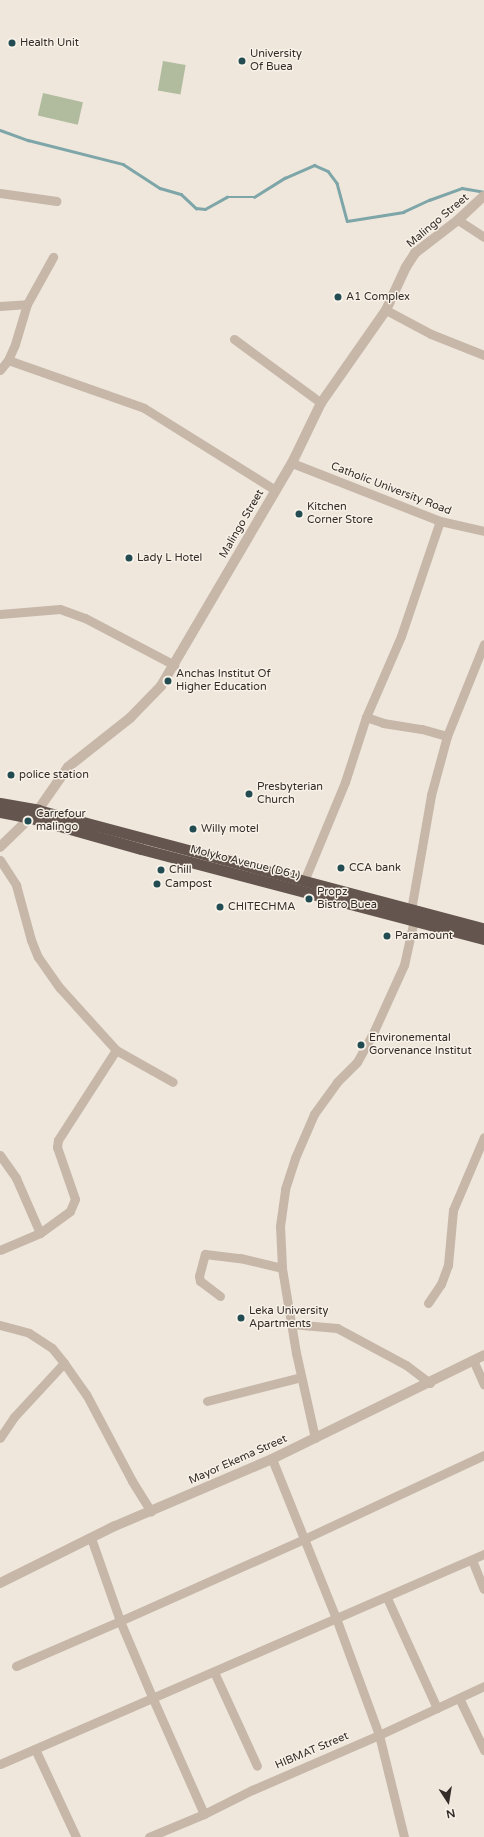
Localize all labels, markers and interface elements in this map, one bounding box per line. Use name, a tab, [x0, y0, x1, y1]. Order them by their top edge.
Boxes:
place label: Health Unit	[20, 36, 79, 50]
marker: Health Unit	[7, 38, 17, 48]
place label: University Of Buea	[250, 48, 302, 74]
marker: University Of Buea	[237, 56, 247, 66]
street label: Malingo Street	[404, 191, 472, 251]
place label: A1 Complex	[346, 290, 410, 304]
marker: A1 Complex	[333, 292, 343, 302]
street label: Catholic University Road	[329, 460, 453, 518]
street label: Malingo Street	[217, 487, 267, 561]
place label: Kitchen Corner Store	[307, 501, 373, 527]
marker: Kitchen Corner Store	[294, 509, 304, 519]
place label: Lady L Hotel	[137, 551, 202, 565]
marker: Lady L Hotel	[124, 553, 134, 563]
place label: Anchas Institut Of Higher Education	[176, 668, 271, 694]
marker: Anchas Institut Of Higher Education	[163, 676, 173, 686]
place label: police station	[19, 768, 89, 782]
marker: police station	[6, 770, 16, 780]
place label: Presbyterian Church	[257, 781, 323, 807]
marker: Presbyterian Church	[244, 789, 254, 799]
place label: Carrefour malingo	[36, 808, 86, 834]
marker: Carrefour malingo	[23, 816, 33, 826]
place label: Willy motel	[201, 822, 259, 836]
marker: Willy motel	[188, 824, 198, 834]
street label: Molyko Avenue (D61)	[189, 843, 301, 883]
place label: CCA bank	[349, 861, 401, 875]
place label: Chill	[169, 863, 192, 877]
marker: CCA bank	[336, 863, 346, 873]
marker: Chill	[156, 865, 166, 875]
place label: Campost	[165, 877, 212, 891]
marker: Campost	[152, 879, 162, 889]
place label: Propz Bistro Buea	[317, 886, 377, 912]
marker: Propz Bistro Buea	[304, 894, 314, 904]
place label: CHITECHMA	[228, 900, 296, 914]
marker: CHITECHMA	[215, 902, 225, 912]
place label: Paramount	[395, 929, 453, 943]
marker: Paramount	[382, 931, 392, 941]
place label: Environemental Gorvenance Institut	[369, 1032, 472, 1058]
marker: Environemental Gorvenance Institut	[356, 1040, 366, 1050]
place label: Leka University Apartments	[249, 1305, 328, 1331]
marker: Leka University Apartments	[236, 1313, 246, 1323]
street label: Mayor Ekema Street	[187, 1432, 289, 1488]
street label: HIBMAT Street	[273, 1730, 351, 1772]
north arrow	[428, 1781, 468, 1821]
text: N	[445, 1806, 456, 1821]

